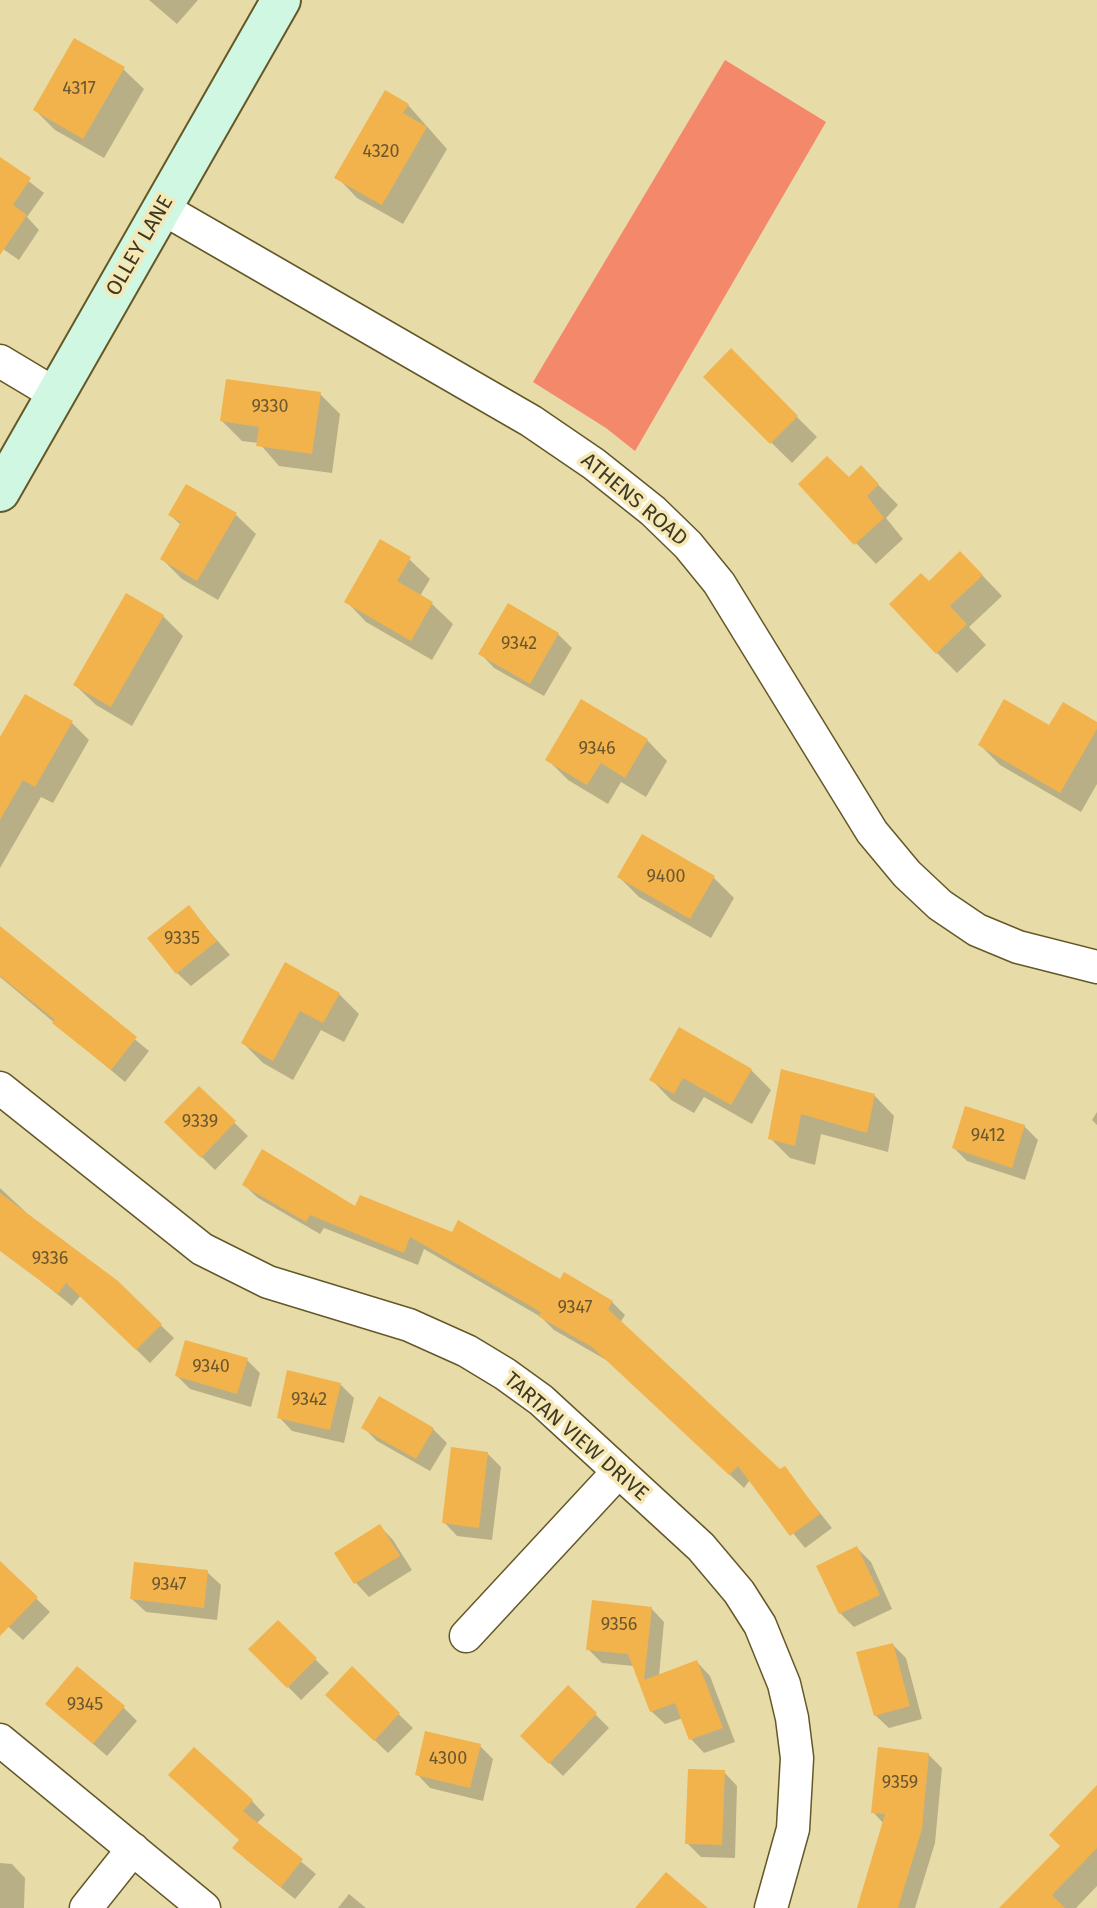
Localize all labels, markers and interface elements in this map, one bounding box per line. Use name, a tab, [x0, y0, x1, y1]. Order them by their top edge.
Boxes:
house number: 4317	[62, 78, 96, 100]
house number: 4320	[362, 141, 400, 163]
street label: OLLEY LANE	[101, 191, 179, 301]
house number: 9330	[251, 396, 289, 418]
street label: ATHENS ROAD	[576, 448, 692, 552]
house number: 9342	[501, 633, 537, 655]
house number: 9346	[578, 738, 616, 760]
house number: 9400	[647, 866, 685, 888]
house number: 9335	[164, 928, 200, 950]
house number: 9339	[182, 1111, 218, 1133]
house number: 9412	[971, 1125, 1005, 1147]
house number: 9336	[32, 1248, 68, 1270]
house number: 9347	[557, 1297, 593, 1319]
house number: 9340	[192, 1356, 230, 1378]
street label: TARTAN VIEW DRIVE	[499, 1367, 653, 1507]
house number: 9342	[291, 1389, 327, 1411]
house number: 9347	[151, 1574, 187, 1596]
house number: 9356	[601, 1614, 637, 1636]
house number: 9345	[67, 1694, 103, 1716]
house number: 4300	[429, 1748, 467, 1770]
house number: 9359	[882, 1772, 918, 1794]

